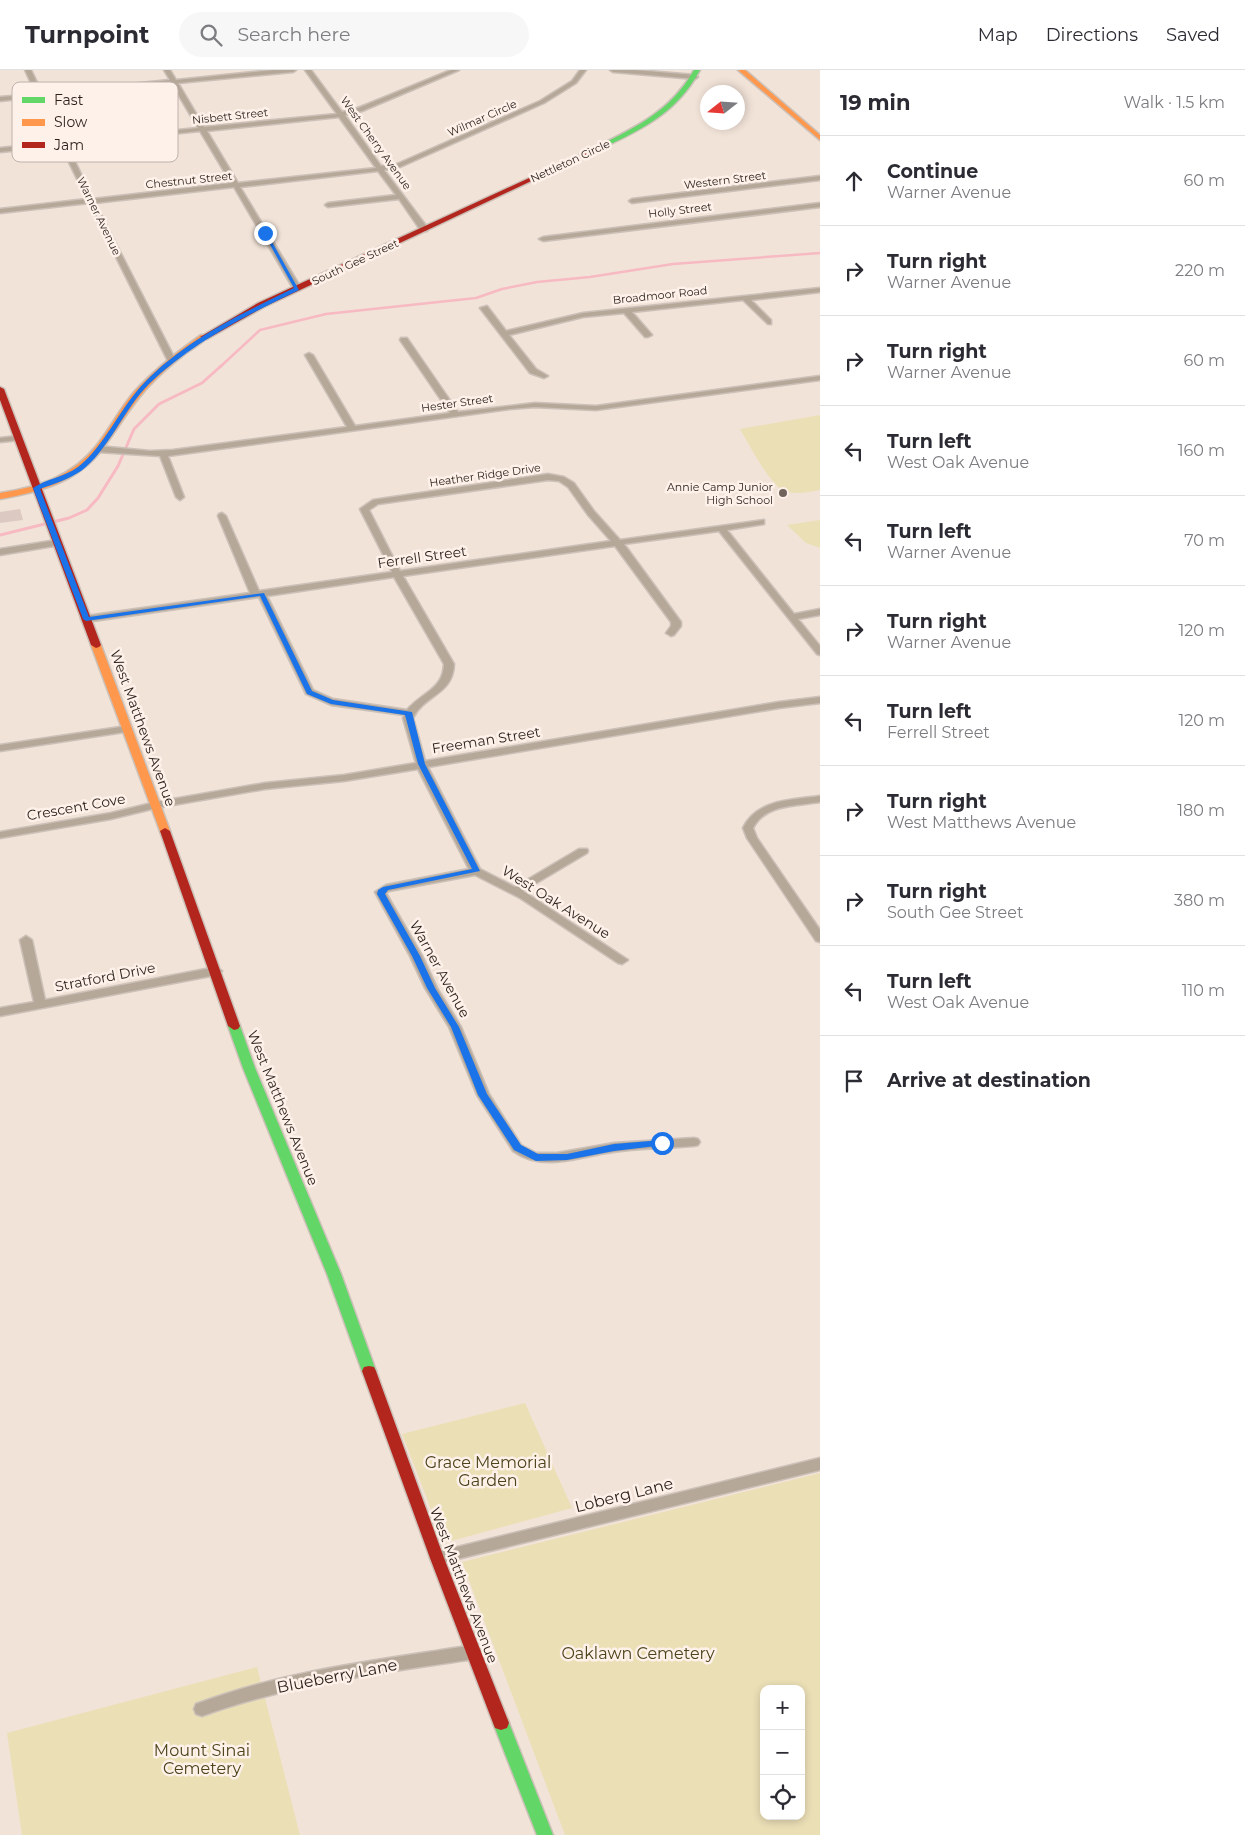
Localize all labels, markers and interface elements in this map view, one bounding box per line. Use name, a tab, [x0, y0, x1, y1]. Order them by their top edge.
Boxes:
search box	[179, 12, 529, 57]
text: Turnpoint	[25, 20, 149, 49]
icon: search	[197, 21, 225, 49]
text: Search here	[237, 23, 350, 46]
text: Map	[978, 24, 1018, 46]
text: Directions	[1046, 24, 1138, 46]
text: Saved	[1166, 24, 1220, 46]
legend	[12, 82, 178, 162]
north arrow	[700, 85, 745, 130]
text: 19 min	[840, 90, 910, 115]
text: Fast	[54, 91, 84, 109]
text: Walk · 1.5 km	[1124, 93, 1225, 112]
street label: West Cherry Avenue	[337, 94, 415, 193]
street label: Wilmar Circle	[445, 96, 519, 139]
street label: Nisbett Street	[191, 105, 269, 127]
text: Slow	[54, 113, 88, 131]
text: Jam	[53, 136, 84, 154]
street label: Nettleton Circle	[528, 136, 612, 186]
text: Continue	[887, 160, 978, 183]
icon: ahead	[840, 167, 868, 195]
street label: Chestnut Street	[145, 168, 234, 192]
street label: Western Street	[683, 168, 767, 192]
text: 60 m	[1183, 171, 1225, 190]
street label: Warner Avenue	[74, 175, 124, 258]
text: Warner Avenue	[887, 183, 1011, 202]
street label: Holly Street	[647, 199, 713, 221]
route end	[254, 222, 277, 245]
street label: South Gee Street	[310, 236, 401, 288]
text: Turn right	[887, 250, 987, 273]
icon: right	[840, 257, 868, 285]
text: 220 m	[1175, 261, 1225, 280]
text: Warner Avenue	[887, 273, 1011, 292]
street label: Broadmoor Road	[612, 283, 708, 307]
text: Turn right	[887, 340, 987, 363]
icon: right	[840, 347, 868, 375]
text: 60 m	[1183, 351, 1225, 370]
text: Warner Avenue	[887, 363, 1011, 382]
street label: Hester Street	[420, 391, 494, 415]
text: Turn left	[887, 430, 972, 453]
icon: left	[840, 437, 868, 465]
text: 160 m	[1178, 441, 1225, 460]
text: West Oak Avenue	[887, 453, 1029, 472]
street label: Heather Ridge Drive	[429, 460, 542, 490]
place label: Annie Camp Junior High School	[667, 480, 773, 507]
marker: Annie Camp Junior High School	[777, 487, 789, 499]
text: Turn left	[887, 520, 972, 543]
icon: left	[840, 527, 868, 555]
text: 70 m	[1184, 531, 1225, 550]
street label: Ferrell Street	[376, 542, 468, 572]
text: Warner Avenue	[887, 543, 1011, 562]
text: Turn right	[887, 610, 987, 633]
icon: right	[840, 617, 868, 645]
text: 120 m	[1178, 621, 1225, 640]
text: Warner Avenue	[887, 633, 1011, 652]
street label: West Matthews Avenue	[106, 647, 180, 809]
text: Turn left	[887, 700, 972, 723]
icon: left	[840, 707, 868, 735]
text: 120 m	[1178, 711, 1225, 730]
street label: Freeman Street	[430, 722, 542, 757]
text: Ferrell Street	[887, 723, 990, 742]
street label: Crescent Cove	[25, 789, 127, 825]
text: Turn right	[887, 790, 987, 813]
icon: right	[840, 797, 868, 825]
text: 180 m	[1177, 801, 1225, 820]
text: West Matthews Avenue	[887, 813, 1076, 832]
street label: West Oak Avenue	[499, 861, 613, 943]
text: Turn right	[887, 880, 987, 903]
icon: right	[840, 887, 868, 915]
text: 380 m	[1174, 891, 1225, 910]
text: South Gee Street	[887, 903, 1023, 922]
street label: Warner Avenue	[406, 917, 474, 1021]
street label: Stratford Drive	[53, 958, 157, 996]
text: Turn left	[887, 970, 972, 993]
icon: left	[840, 977, 868, 1005]
text: 110 m	[1182, 981, 1225, 1000]
text: West Oak Avenue	[887, 993, 1029, 1012]
street label: West Matthews Avenue	[244, 1028, 322, 1188]
icon: arrive	[840, 1067, 868, 1095]
text: Arrive at destination	[887, 1069, 1091, 1092]
route start	[651, 1132, 674, 1155]
park label: Grace Memorial Garden	[425, 1453, 551, 1490]
street label: Loberg Lane	[573, 1474, 675, 1516]
street label: West Matthews Avenue	[426, 1504, 502, 1666]
park label: Oaklawn Cemetery	[561, 1644, 715, 1663]
street label: Blueberry Lane	[275, 1655, 399, 1697]
map controls	[760, 1685, 805, 1820]
button: +	[760, 1685, 805, 1730]
button: −	[760, 1730, 805, 1775]
park label: Mount Sinai Cemetery	[154, 1741, 250, 1778]
button: locate	[760, 1775, 805, 1820]

